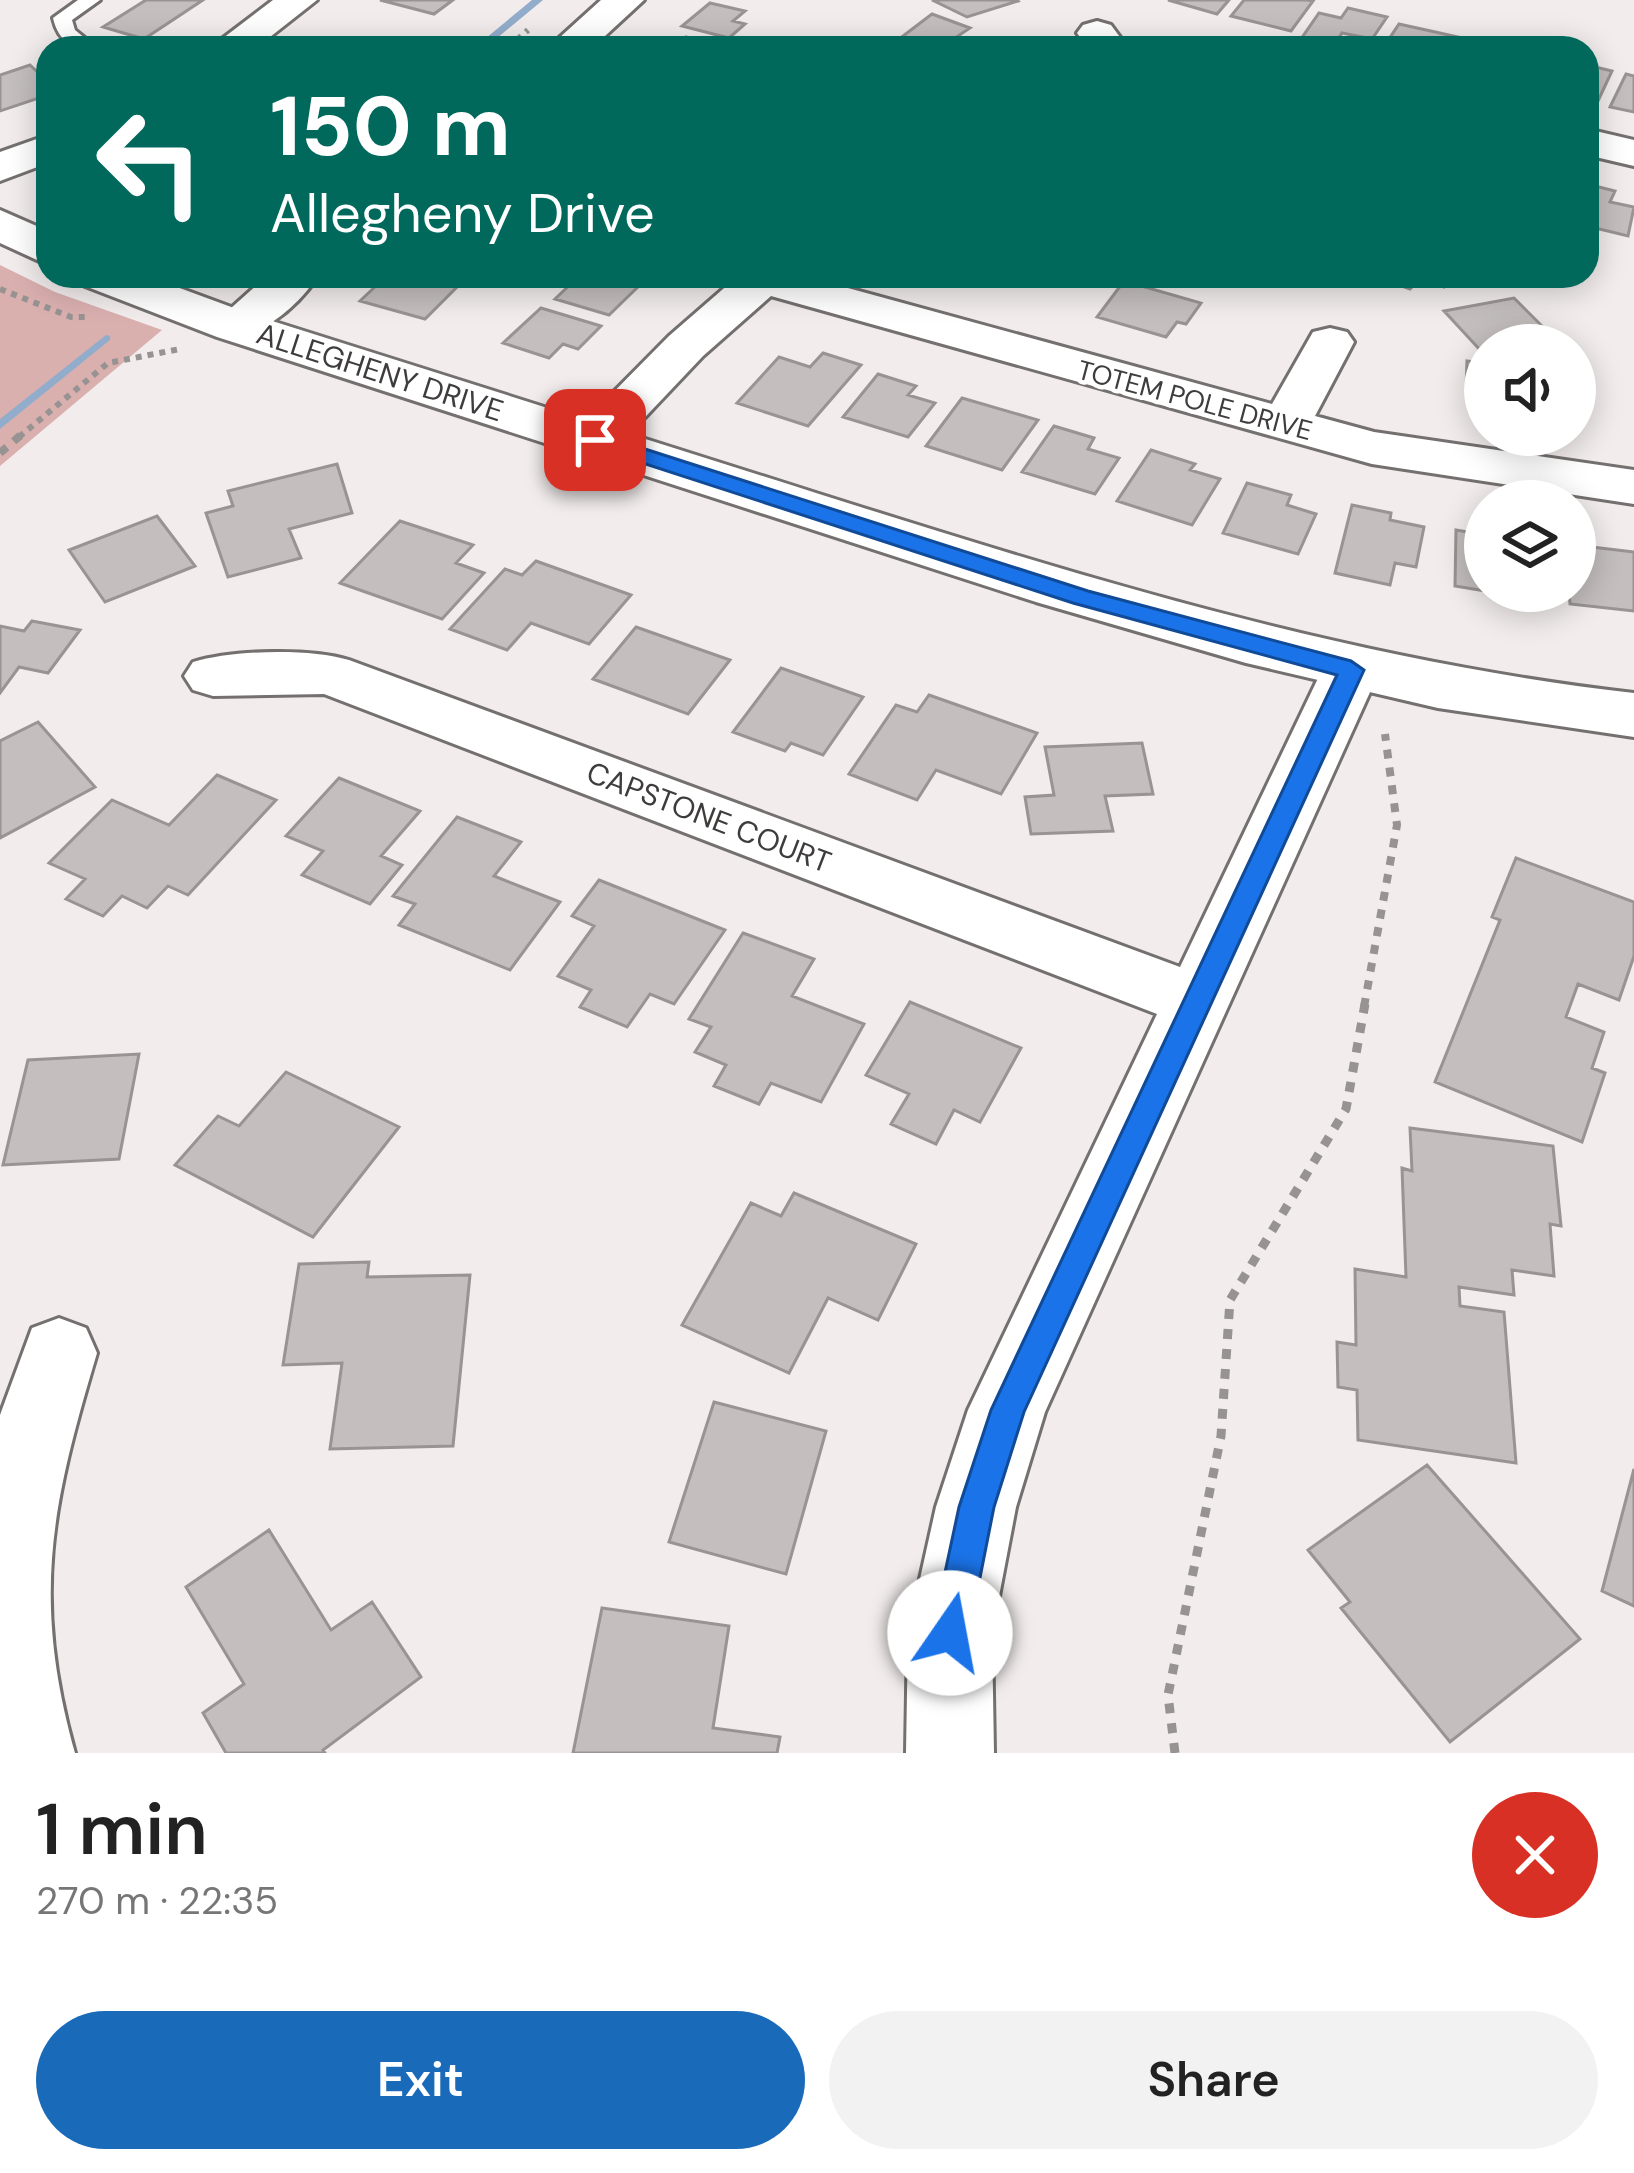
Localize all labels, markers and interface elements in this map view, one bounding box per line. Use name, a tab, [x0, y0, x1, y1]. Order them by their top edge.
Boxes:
text: 150 m	[270, 72, 511, 181]
icon: left	[72, 84, 228, 240]
text: Allegheny Drive	[270, 178, 655, 249]
street label: ALLEGHENY DRIVE	[252, 314, 508, 430]
map controls	[1464, 324, 1596, 612]
button: sound	[1464, 324, 1596, 456]
street label: TOTEM POLE DRIVE	[1074, 352, 1316, 448]
pin	[544, 389, 646, 491]
icon: arrive	[562, 407, 628, 473]
button: layers	[1464, 480, 1596, 612]
street label: CAPSTONE COURT	[581, 752, 837, 882]
position arrow	[887, 1570, 1013, 1696]
text: 1 min	[36, 1783, 208, 1876]
button: close	[1472, 1792, 1598, 1918]
text: 270 m · 22:35	[36, 1875, 278, 1926]
button: Exit	[36, 2011, 805, 2149]
button: Share	[829, 2011, 1598, 2149]

